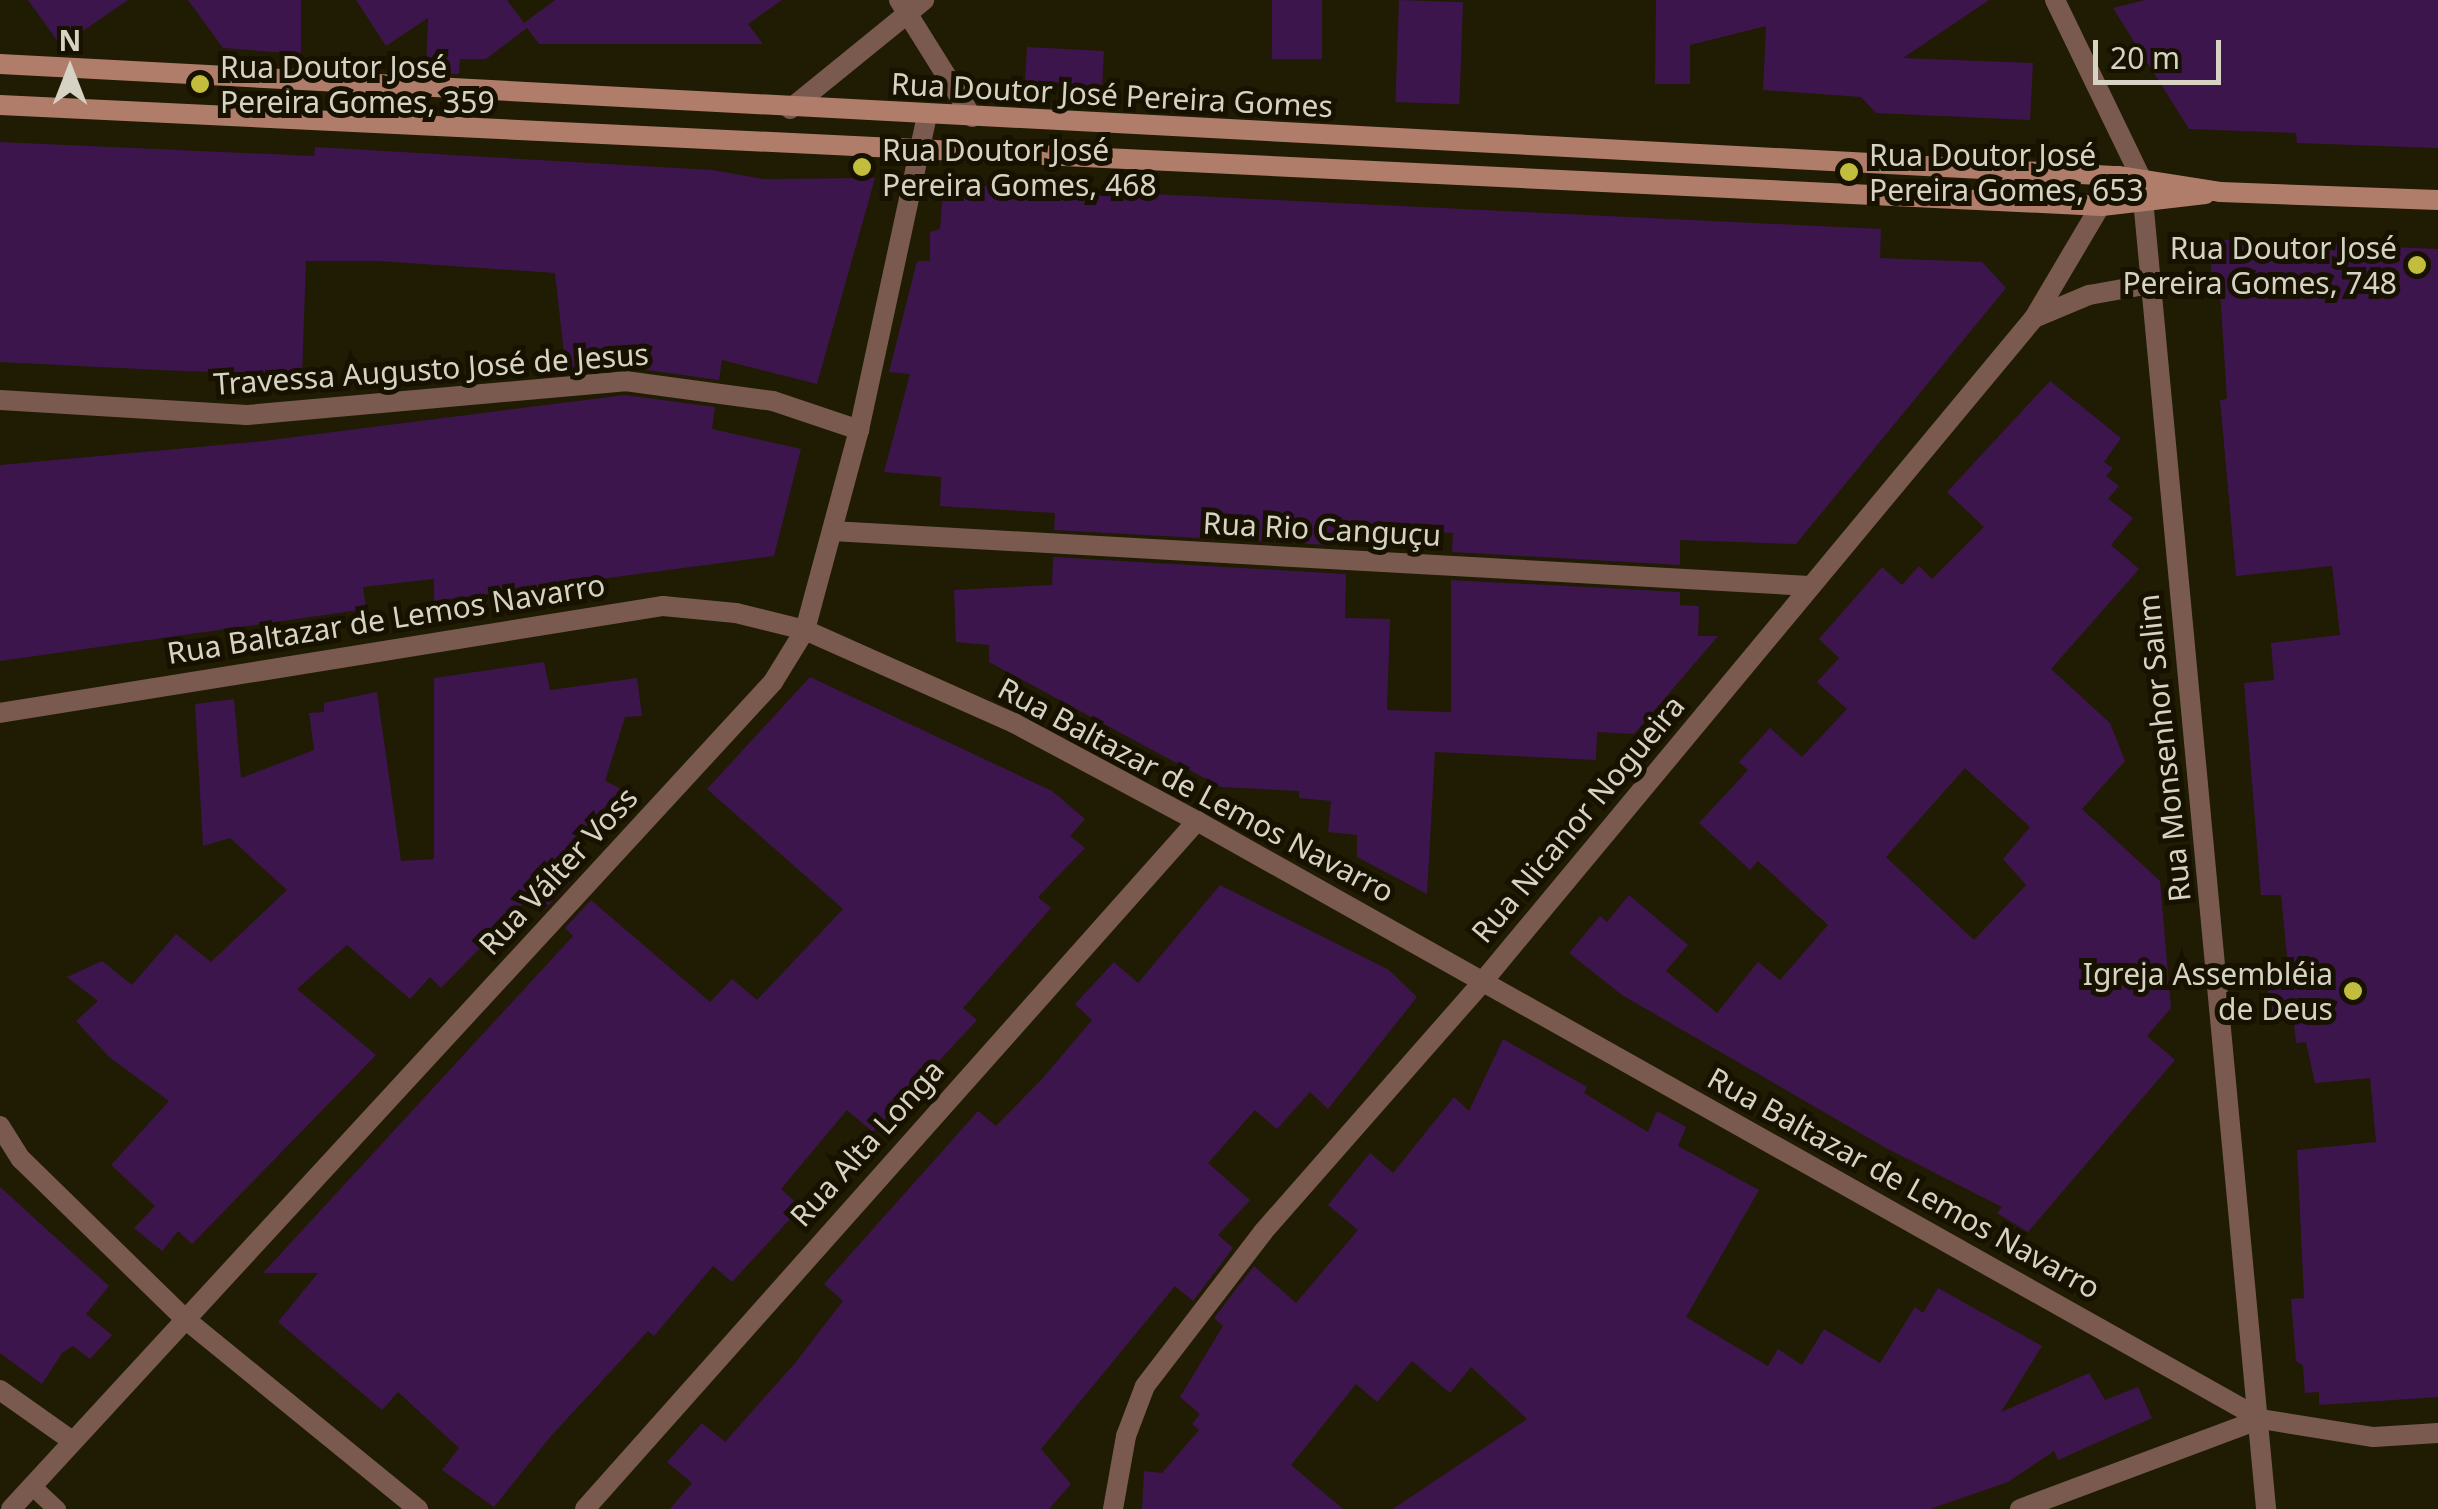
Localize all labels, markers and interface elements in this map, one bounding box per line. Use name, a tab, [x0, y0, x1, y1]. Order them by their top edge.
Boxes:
north arrow	[20, 20, 120, 120]
scale bar	[2098, 20, 2226, 82]
text: N	[59, 21, 81, 59]
text: 20 m	[2110, 37, 2180, 78]
place label: Rua Doutor José Pereira Gomes, 359	[220, 49, 495, 120]
street label: Rua Doutor José Pereira Gomes	[890, 65, 1334, 125]
marker: Rua Doutor José Pereira Gomes, 359	[189, 73, 211, 95]
place label: Rua Doutor José Pereira Gomes, 468	[882, 132, 1157, 202]
place label: Rua Doutor José Pereira Gomes, 653	[1869, 137, 2144, 208]
marker: Rua Doutor José Pereira Gomes, 468	[851, 156, 873, 178]
marker: Rua Doutor José Pereira Gomes, 653	[1838, 161, 1860, 183]
place label: Rua Doutor José Pereira Gomes, 748	[2122, 230, 2397, 300]
marker: Rua Doutor José Pereira Gomes, 748	[2406, 254, 2428, 276]
street label: Travessa Augusto José de Jesus	[212, 336, 650, 402]
street label: Rua Rio Canguçu	[1202, 505, 1442, 553]
street label: Rua Baltazar de Lemos Navarro	[164, 567, 608, 671]
street label: Rua Monsenhor Salim	[2130, 592, 2198, 904]
street label: Rua Baltazar de Lemos Navarro	[992, 670, 1400, 910]
street label: Rua Nicanor Nogueira	[1464, 688, 1692, 950]
street label: Rua Válter Voss	[471, 780, 645, 962]
place label: Igreja Assembléia de Deus	[2083, 956, 2333, 1026]
marker: Igreja Assembléia de Deus	[2342, 980, 2364, 1002]
street label: Rua Alta Longa	[783, 1052, 951, 1234]
street label: Rua Baltazar de Lemos Navarro	[1702, 1060, 2106, 1306]

